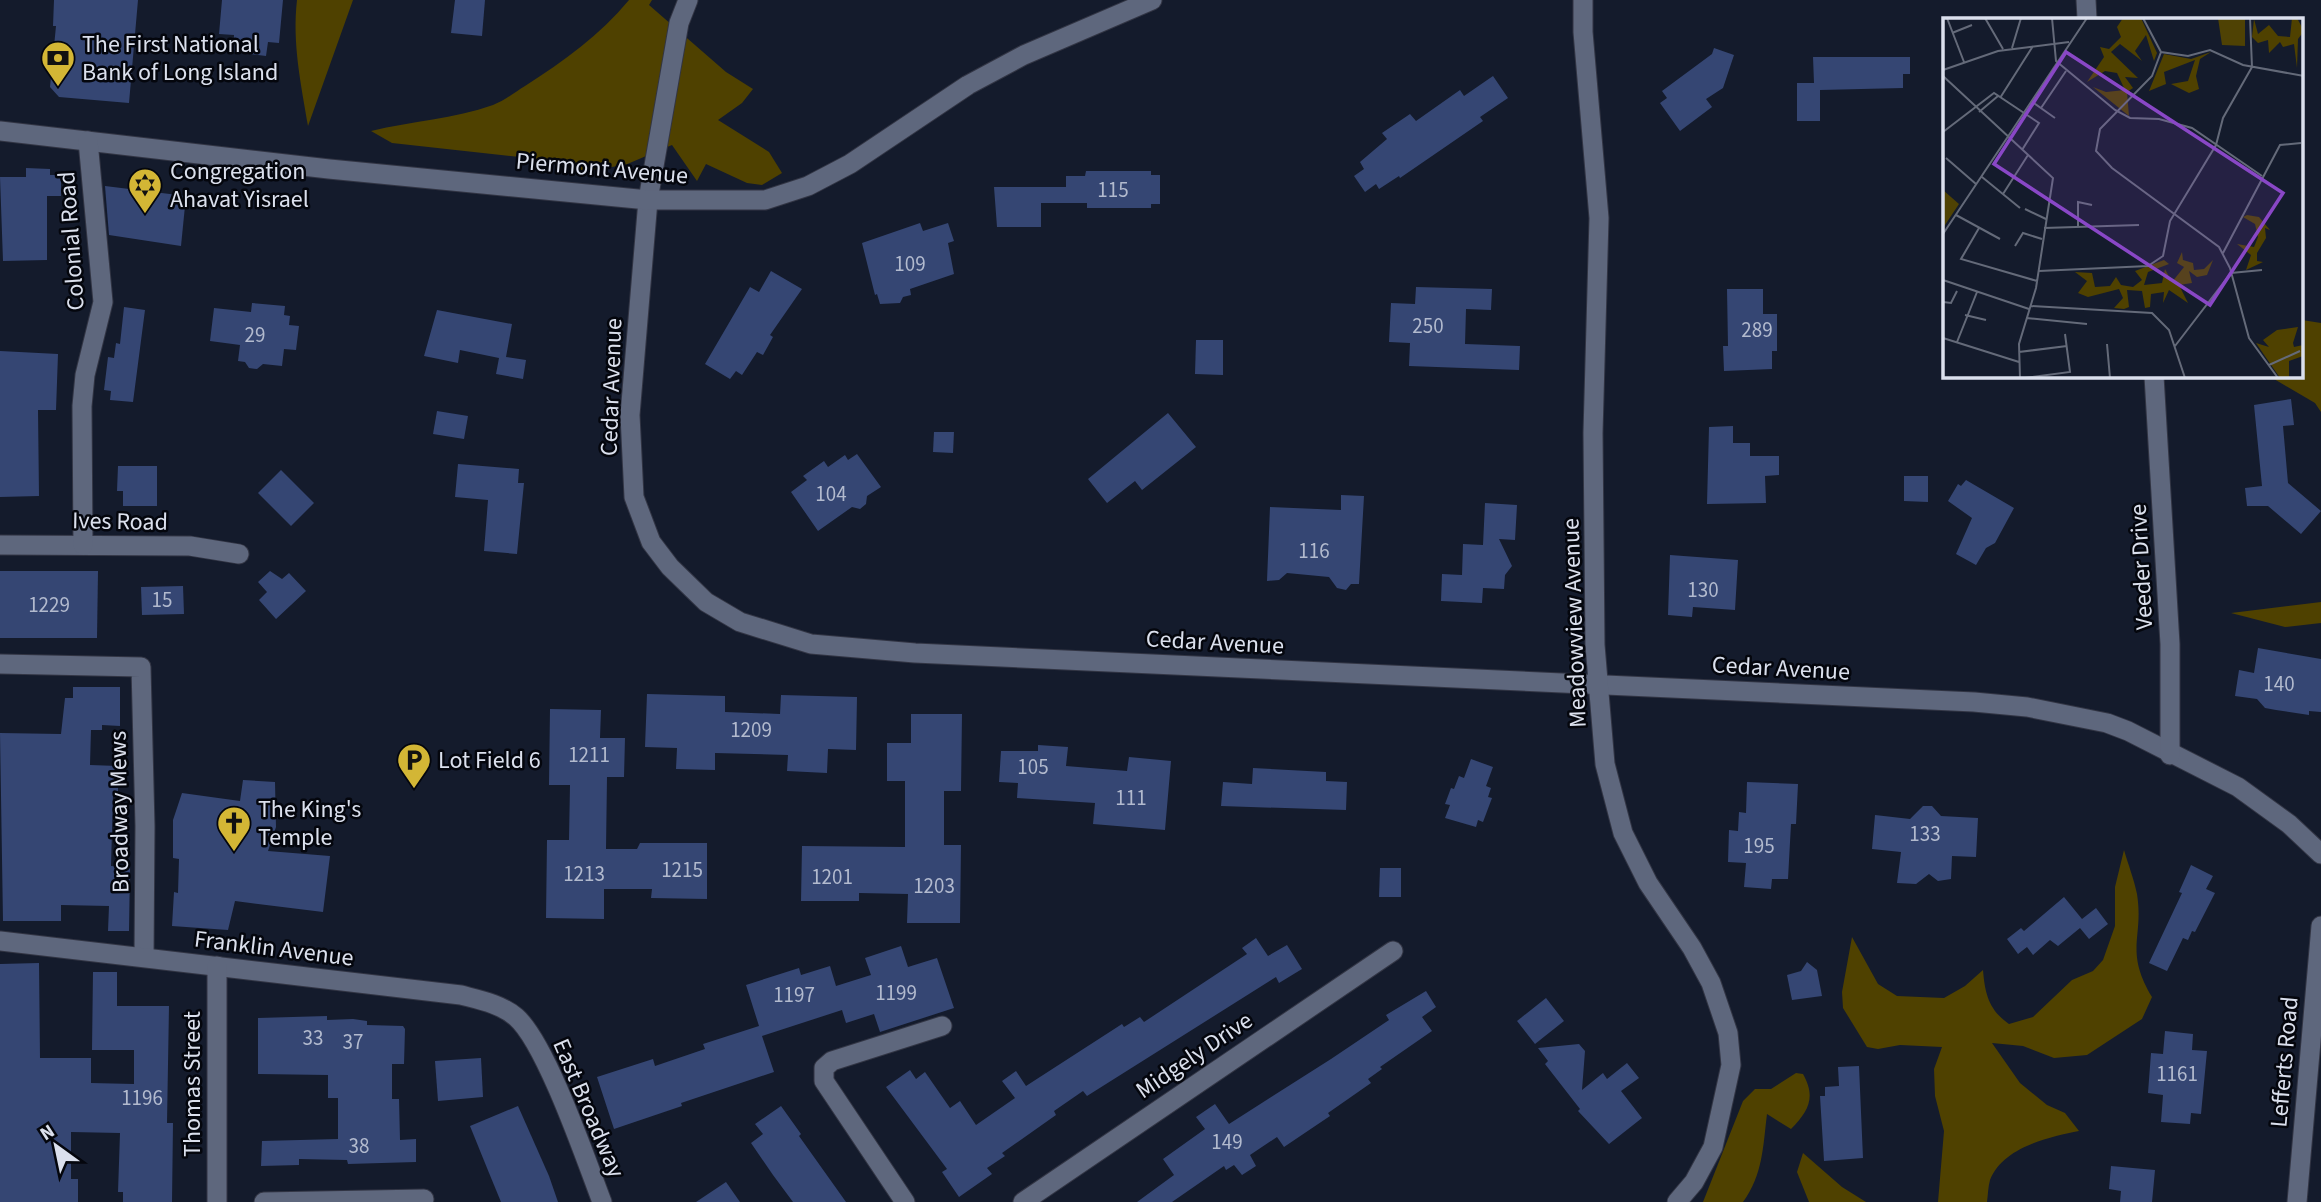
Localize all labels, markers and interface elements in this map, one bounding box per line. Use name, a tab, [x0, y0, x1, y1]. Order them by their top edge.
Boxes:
inset map	[1943, 18, 2304, 378]
place label: The First National Bank of Long Island	[82, 27, 278, 90]
bank icon: The First National Bank of Long Island	[39, 39, 77, 88]
street label: Piermont Avenue	[514, 144, 689, 193]
place label: Congregation Ahavat Yisrael	[170, 154, 309, 217]
synagogue icon: Congregation Ahavat Yisrael	[126, 166, 164, 215]
street label: Colonial Road	[49, 170, 94, 312]
house number: 115	[1097, 175, 1129, 205]
house number: 109	[894, 249, 926, 279]
house number: 250	[1412, 311, 1444, 341]
house number: 289	[1741, 315, 1773, 345]
street label: Cedar Avenue	[592, 317, 631, 457]
house number: 29	[245, 320, 265, 350]
house number: 104	[815, 479, 847, 509]
street label: Ives Road	[72, 503, 168, 540]
street label: Veeder Drive	[2121, 503, 2162, 631]
street label: Meadowview Avenue	[1553, 518, 1596, 728]
house number: 116	[1298, 536, 1330, 566]
house number: 130	[1687, 575, 1719, 605]
house number: 15	[152, 585, 172, 615]
house number: 1229	[28, 590, 70, 620]
street label: Cedar Avenue	[1145, 621, 1285, 664]
street label: Cedar Avenue	[1711, 647, 1851, 690]
house number: 140	[2263, 669, 2295, 699]
house number: 1209	[730, 715, 772, 745]
street label: Broadway Mews	[101, 731, 138, 893]
house number: 1211	[568, 740, 610, 770]
parking icon: Lot Field 6	[395, 741, 433, 790]
place label: Lot Field 6	[438, 743, 541, 778]
house number: 105	[1017, 752, 1049, 782]
house number: 111	[1115, 783, 1147, 813]
place label: The King's Temple	[258, 792, 361, 855]
church icon: The King's Temple	[215, 804, 253, 853]
house number: 133	[1909, 819, 1941, 849]
house number: 195	[1743, 831, 1775, 861]
house number: 1215	[661, 855, 703, 885]
house number: 1213	[563, 859, 605, 889]
house number: 1201	[811, 862, 853, 892]
house number: 1203	[913, 871, 955, 901]
street label: Franklin Avenue	[192, 921, 356, 976]
house number: 1199	[875, 978, 917, 1008]
house number: 1197	[773, 980, 815, 1010]
street label: Lefferts Road	[2261, 995, 2308, 1129]
street label: Midgely Drive	[1129, 1003, 1260, 1108]
street label: Thomas Street	[175, 1011, 210, 1157]
house number: 33	[303, 1023, 323, 1053]
house number: 37	[343, 1027, 363, 1057]
street label: East Broadway	[544, 1033, 634, 1183]
house number: 1161	[2156, 1059, 2198, 1089]
house number: 1196	[121, 1083, 163, 1113]
north arrow	[21, 1111, 91, 1181]
text: N	[35, 1118, 60, 1148]
house number: 149	[1211, 1127, 1243, 1157]
house number: 38	[349, 1131, 369, 1161]

